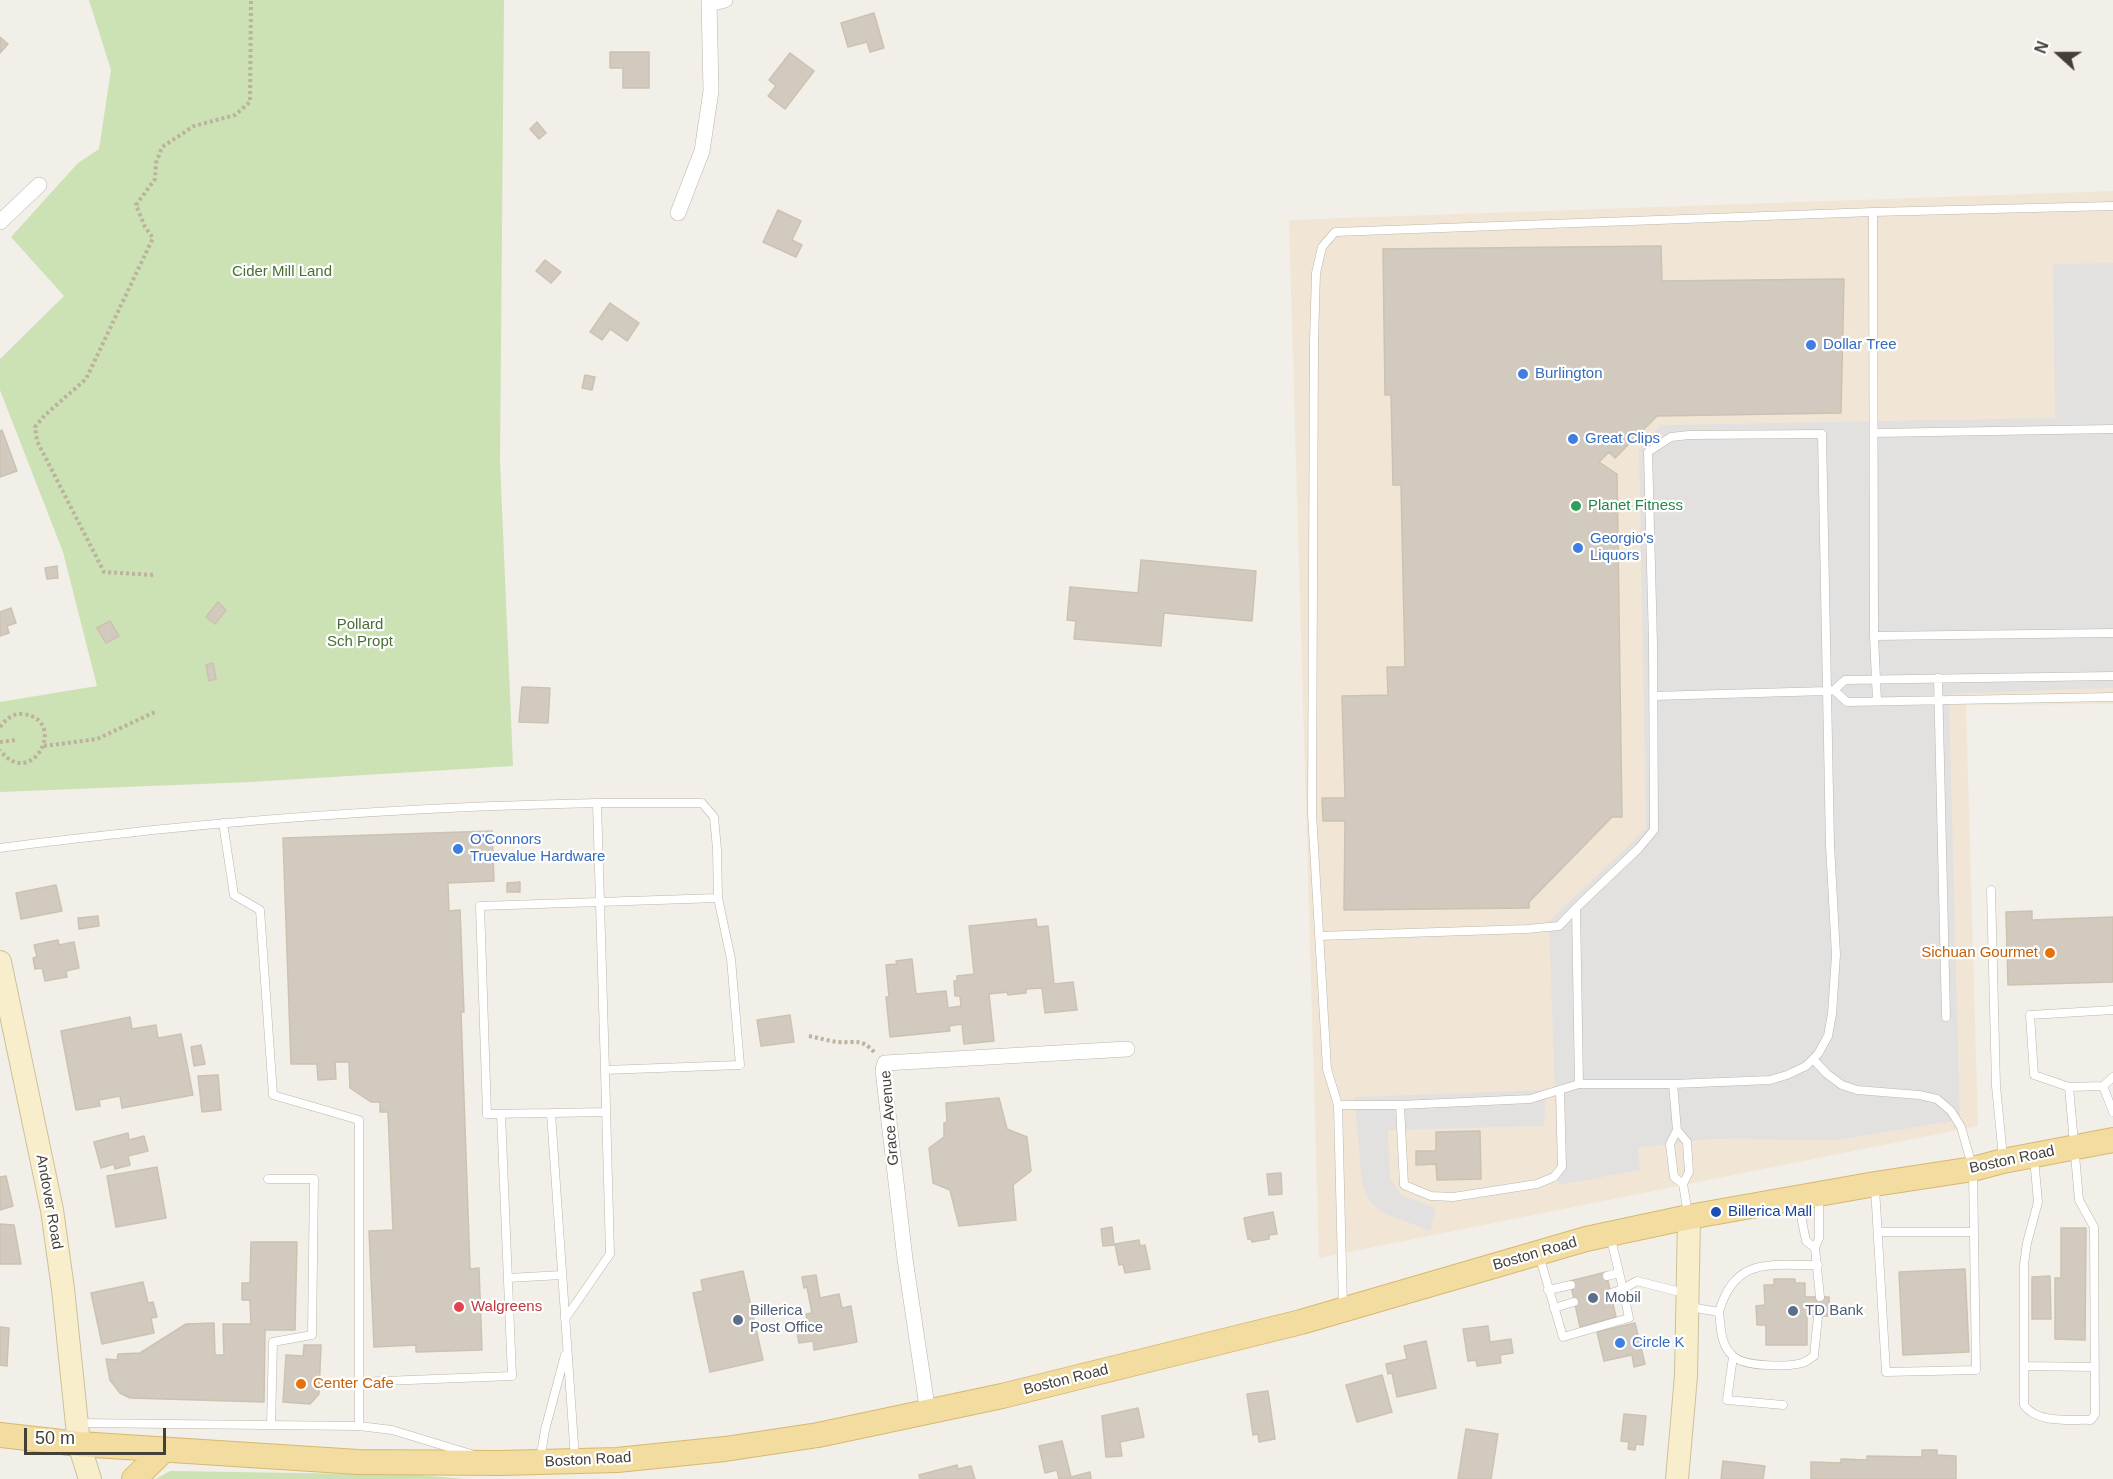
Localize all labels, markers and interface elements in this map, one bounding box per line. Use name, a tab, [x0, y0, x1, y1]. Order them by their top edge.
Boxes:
north arrow	[2029, 24, 2089, 84]
text: N	[2032, 39, 2052, 56]
park label: Cider Mill Land	[232, 263, 332, 281]
place label: Dollar Tree	[1823, 336, 1897, 354]
marker: Dollar Tree	[1804, 338, 1818, 352]
place label: Burlington	[1535, 365, 1603, 383]
marker: Burlington	[1516, 367, 1530, 381]
place label: Great Clips	[1585, 430, 1660, 448]
marker: Great Clips	[1566, 432, 1580, 446]
place label: Planet Fitness	[1588, 497, 1683, 515]
marker: Planet Fitness	[1569, 499, 1583, 513]
place label: Georgio's Liquors	[1590, 530, 1654, 565]
marker: Georgio's Liquors	[1571, 541, 1585, 555]
park label: Pollard Sch Propt	[327, 616, 393, 651]
place label: O'Connors Truevalue Hardware	[470, 831, 605, 866]
marker: O'Connors Truevalue Hardware	[451, 842, 465, 856]
place label: Sichuan Gourmet	[1921, 944, 2038, 962]
marker: Sichuan Gourmet	[2043, 946, 2057, 960]
street label: Grace Avenue	[877, 1070, 903, 1166]
street label: Boston Road	[1968, 1142, 2056, 1178]
street label: Andover Road	[32, 1153, 66, 1251]
place label: Billerica Mall	[1728, 1203, 1812, 1221]
marker: Billerica Mall	[1709, 1205, 1723, 1219]
street label: Boston Road	[1491, 1233, 1579, 1275]
place label: Mobil	[1605, 1289, 1641, 1307]
marker: Mobil	[1586, 1291, 1600, 1305]
place label: Walgreens	[471, 1298, 542, 1316]
marker: Walgreens	[452, 1300, 466, 1314]
place label: Billerica Post Office	[750, 1302, 823, 1337]
place label: TD Bank	[1805, 1302, 1863, 1320]
marker: TD Bank	[1786, 1304, 1800, 1318]
marker: Billerica Post Office	[731, 1313, 745, 1327]
place label: Circle K	[1632, 1334, 1685, 1352]
marker: Circle K	[1613, 1336, 1627, 1350]
street label: Boston Road	[1022, 1361, 1110, 1399]
place label: Center Cafe	[313, 1375, 394, 1393]
marker: Center Cafe	[294, 1377, 308, 1391]
scale bar	[27, 1416, 170, 1454]
text: 50 m	[35, 1428, 75, 1448]
street label: Boston Road	[544, 1449, 632, 1471]

